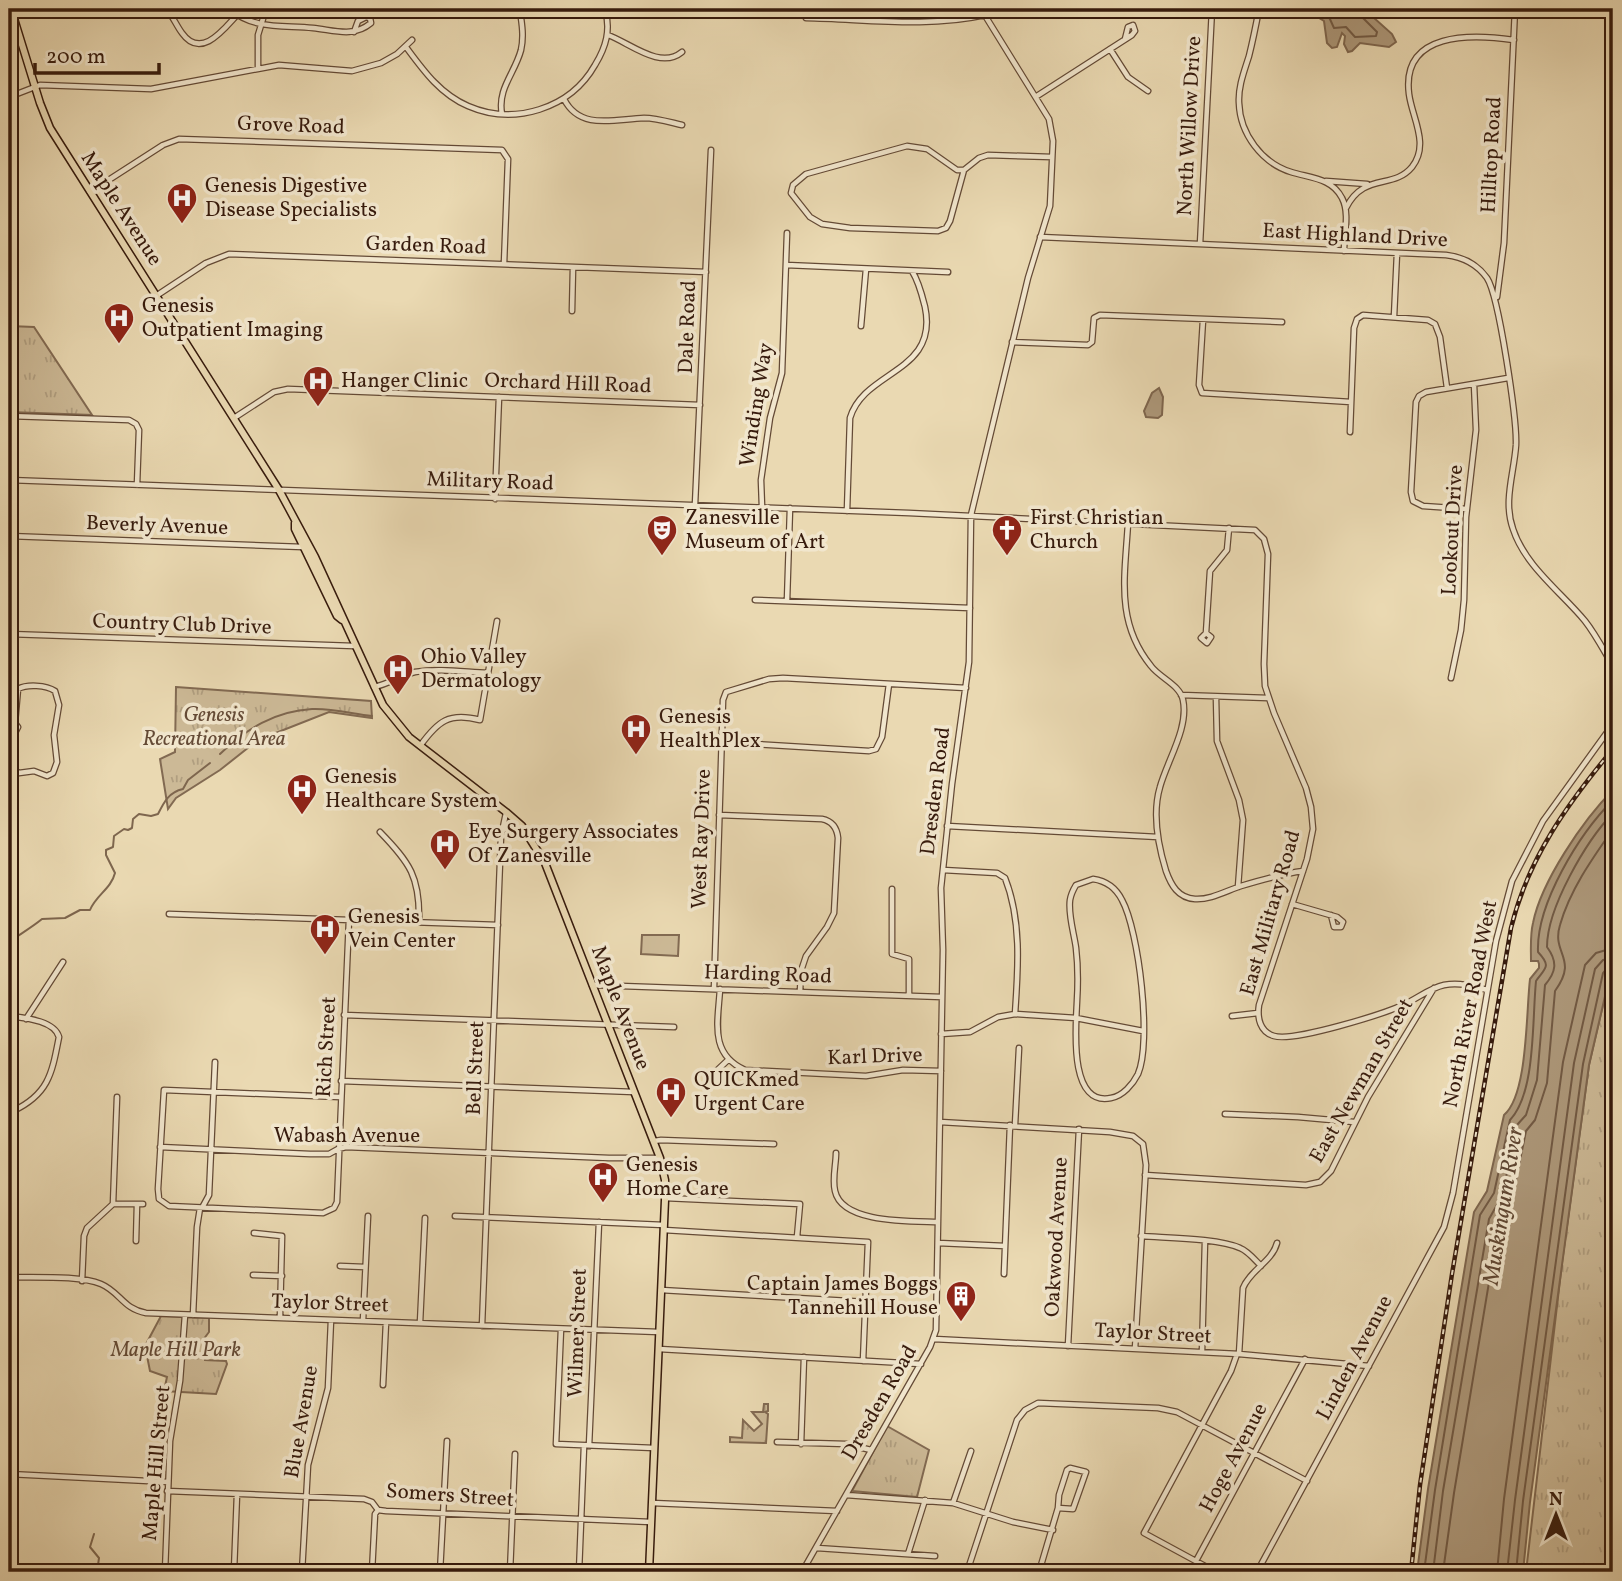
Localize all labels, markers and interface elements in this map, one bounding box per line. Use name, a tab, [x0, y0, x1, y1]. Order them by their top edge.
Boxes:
scale bar	[35, 32, 159, 76]
street label: North Willow Drive	[1171, 35, 1209, 217]
text: 200 m	[46, 43, 106, 72]
street label: Hilltop Road	[1474, 96, 1510, 214]
street label: Grove Road	[237, 110, 345, 142]
street label: Maple Avenue	[73, 146, 169, 272]
place label: Genesis Digestive Disease Specialists	[205, 172, 377, 225]
hospital icon: Genesis Digestive Disease Specialists	[165, 181, 199, 225]
street label: East Highland Drive	[1262, 217, 1448, 255]
street label: Garden Road	[365, 229, 487, 263]
street label: Dale Road	[672, 280, 704, 374]
place label: Genesis Outpatient Imaging	[142, 292, 323, 345]
hospital icon: Genesis Outpatient Imaging	[102, 301, 136, 345]
street label: Winding Way	[733, 340, 781, 469]
hospital icon: Hanger Clinic	[301, 364, 335, 408]
place label: Hanger Clinic	[341, 367, 468, 396]
street label: Orchard Hill Road	[484, 367, 652, 401]
street label: Lookout Drive	[1435, 464, 1471, 596]
street label: Military Road	[426, 465, 554, 499]
place label: Zanesville Museum of Art	[685, 504, 825, 557]
place label: First Christian Church	[1030, 504, 1164, 557]
street label: Beverly Avenue	[85, 509, 229, 543]
theatre icon: Zanesville Museum of Art	[645, 513, 679, 557]
church icon: First Christian Church	[990, 513, 1024, 557]
street label: Country Club Drive	[92, 607, 272, 643]
place label: Ohio Valley Dermatology	[421, 643, 542, 696]
hospital icon: Ohio Valley Dermatology	[381, 652, 415, 696]
park label: Genesis Recreational Area	[142, 701, 286, 754]
place label: Genesis HealthPlex	[659, 703, 761, 756]
hospital icon: Genesis HealthPlex	[619, 712, 653, 756]
street label: Dresden Road	[914, 725, 958, 857]
place label: Genesis Healthcare System	[325, 763, 498, 816]
street label: West Ray Drive	[685, 768, 719, 910]
hospital icon: Genesis Healthcare System	[285, 772, 319, 816]
place label: Eye Surgery Associates Of Zanesville	[468, 818, 678, 871]
hospital icon: Eye Surgery Associates Of Zanesville	[428, 827, 462, 871]
street label: East Military Road	[1233, 827, 1309, 999]
street label: North River Road West	[1437, 898, 1505, 1110]
place label: Genesis Vein Center	[348, 903, 456, 956]
hospital icon: Genesis Vein Center	[308, 912, 342, 956]
street label: Maple Avenue	[583, 942, 657, 1074]
street label: Harding Road	[703, 958, 833, 992]
street label: East Newman Street	[1303, 993, 1421, 1169]
street label: Rich Street	[310, 996, 344, 1098]
street label: Bell Street	[460, 1020, 492, 1116]
street label: Karl Drive	[827, 1041, 923, 1073]
place label: QUICKmed Urgent Care	[694, 1066, 805, 1119]
hospital icon: QUICKmed Urgent Care	[654, 1075, 688, 1119]
street label: Wabash Avenue	[274, 1122, 420, 1151]
water label: Muskingum River	[1476, 1124, 1532, 1288]
place label: Genesis Home Care	[626, 1151, 729, 1204]
street label: Oakwood Avenue	[1038, 1156, 1076, 1318]
hospital icon: Genesis Home Care	[586, 1160, 620, 1204]
street label: Wilmer Street	[561, 1268, 595, 1398]
place label: Captain James Boggs Tannehill House	[747, 1270, 938, 1323]
building icon: Captain James Boggs Tannehill House	[944, 1279, 978, 1323]
street label: Taylor Street	[271, 1287, 389, 1321]
street label: Linden Avenue	[1310, 1290, 1400, 1426]
street label: Taylor Street	[1093, 1316, 1213, 1352]
park label: Maple Hill Park	[110, 1336, 241, 1365]
street label: Dresden Road	[835, 1340, 925, 1466]
street label: Blue Avenue	[278, 1363, 326, 1481]
street label: Maple Hill Street	[136, 1384, 178, 1542]
street label: Hoge Avenue	[1193, 1398, 1275, 1518]
street label: Somers Street	[385, 1477, 515, 1515]
north arrow	[1520, 1480, 1590, 1550]
text: N	[1549, 1487, 1563, 1513]

